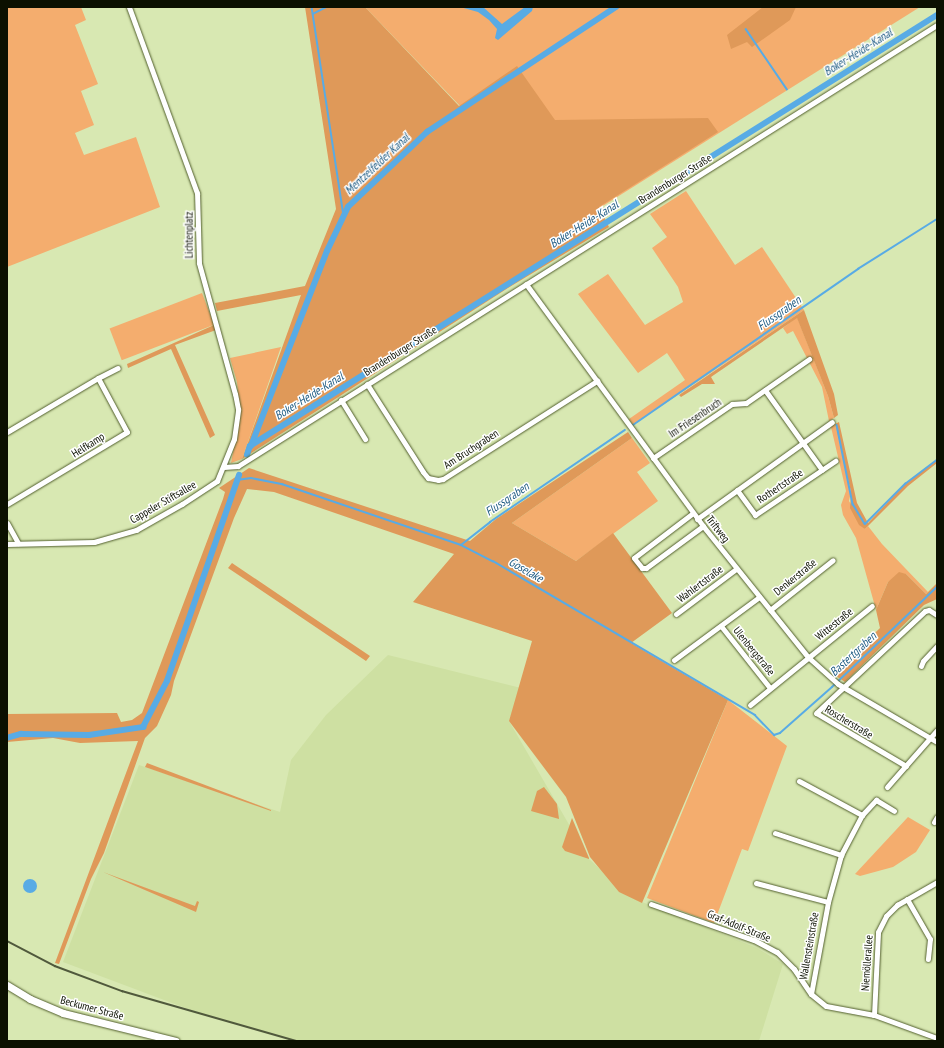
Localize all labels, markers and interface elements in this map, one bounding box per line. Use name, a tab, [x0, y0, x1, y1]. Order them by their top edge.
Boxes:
water label: Boker-Heide-Kanal	[821, 25, 895, 79]
water label: Mentzelfelder Kanal	[342, 130, 412, 198]
street label: Brandenburger Straße	[636, 151, 714, 207]
water label: Boker-Heide-Kanal	[547, 197, 621, 251]
street label: Lichtenplatz	[182, 212, 196, 258]
water label: Flussgraben	[754, 293, 804, 333]
street label: Brandenburger Straße	[361, 323, 439, 379]
water label: Boker-Heide-Kanal	[272, 369, 346, 423]
street label: Im Friesenbruch	[666, 395, 724, 441]
street label: Am Bruchgraben	[441, 426, 501, 472]
street label: Helfkamp	[69, 430, 107, 460]
street label: Rothertstraße	[755, 466, 805, 506]
street label: Cappeler Stiftsallee	[128, 478, 198, 526]
water label: Flussgraben	[482, 479, 532, 519]
street label: Triftweg	[703, 513, 733, 545]
water label: Goselake	[506, 554, 546, 586]
street label: Denkerstraße	[771, 556, 819, 598]
street label: Wahlertstraße	[675, 563, 725, 605]
street label: Wittestraße	[813, 605, 855, 643]
street label: Ulenbergstraße	[730, 624, 778, 678]
water label: Bastertgraben	[827, 629, 879, 679]
street label: Roscherstraße	[823, 703, 875, 741]
street label: Graf-Adolf-Straße	[705, 907, 773, 945]
street label: Wallensteinstraße	[797, 911, 821, 981]
street label: Niemöllerallee	[858, 935, 876, 991]
street label: Beckumer Straße	[59, 993, 125, 1023]

